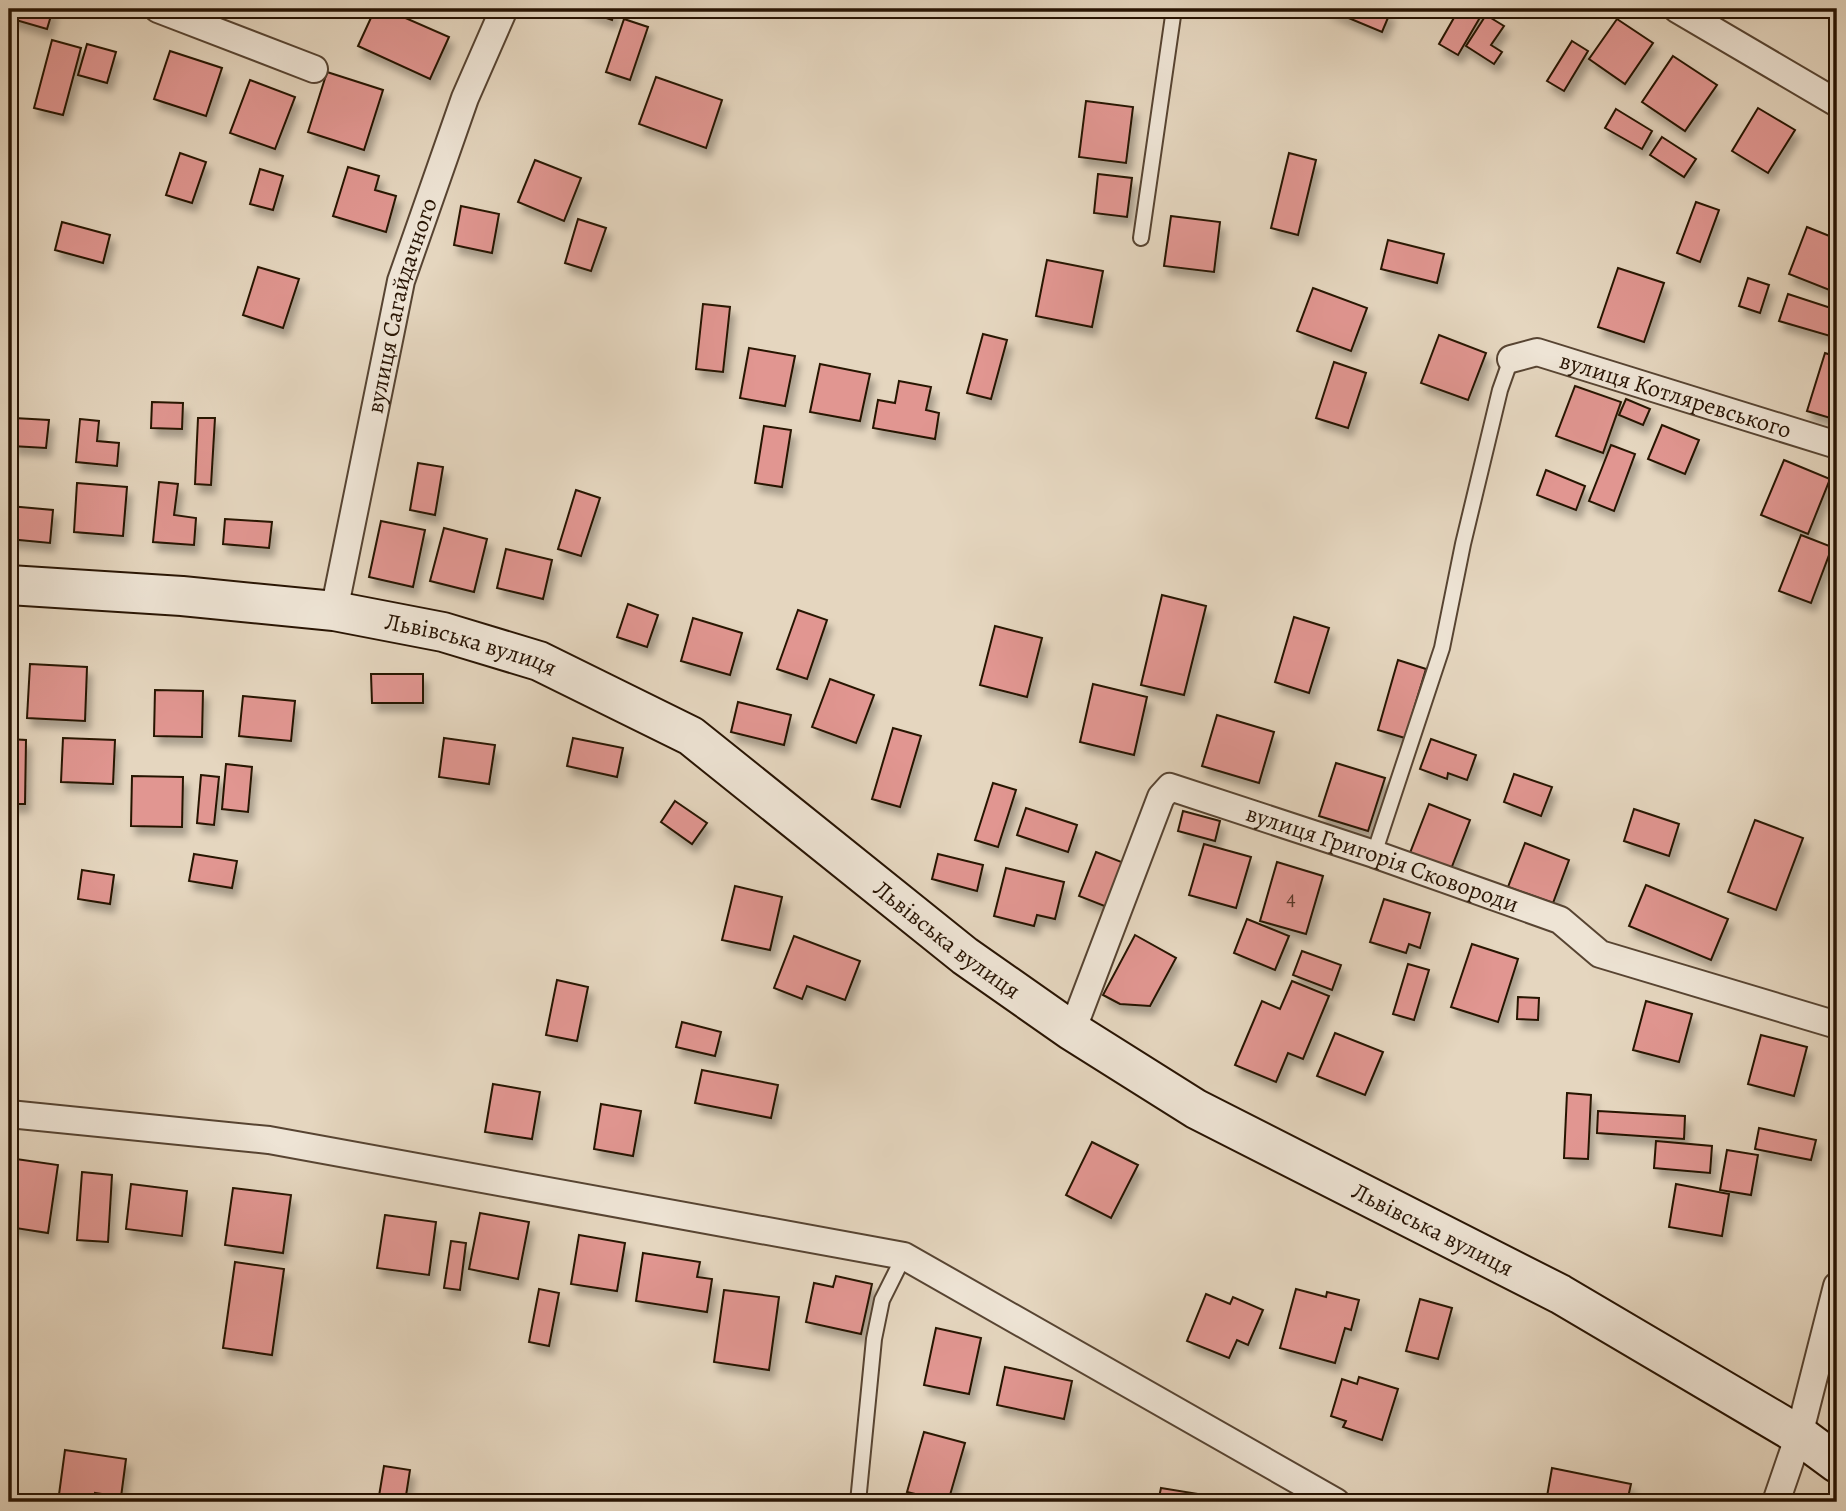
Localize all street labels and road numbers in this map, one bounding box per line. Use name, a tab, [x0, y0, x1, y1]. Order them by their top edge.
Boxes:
street label: вулиця Сагайдачного	[359, 193, 445, 416]
street label: вулиця Котляревського	[1556, 344, 1795, 446]
street label: Львівська вулиця	[382, 605, 563, 683]
street label: вулиця Григорія Сковороди	[1242, 797, 1523, 920]
street label: Львівська вулиця	[867, 873, 1027, 1006]
street label: Львівська вулиця	[1346, 1175, 1519, 1284]

